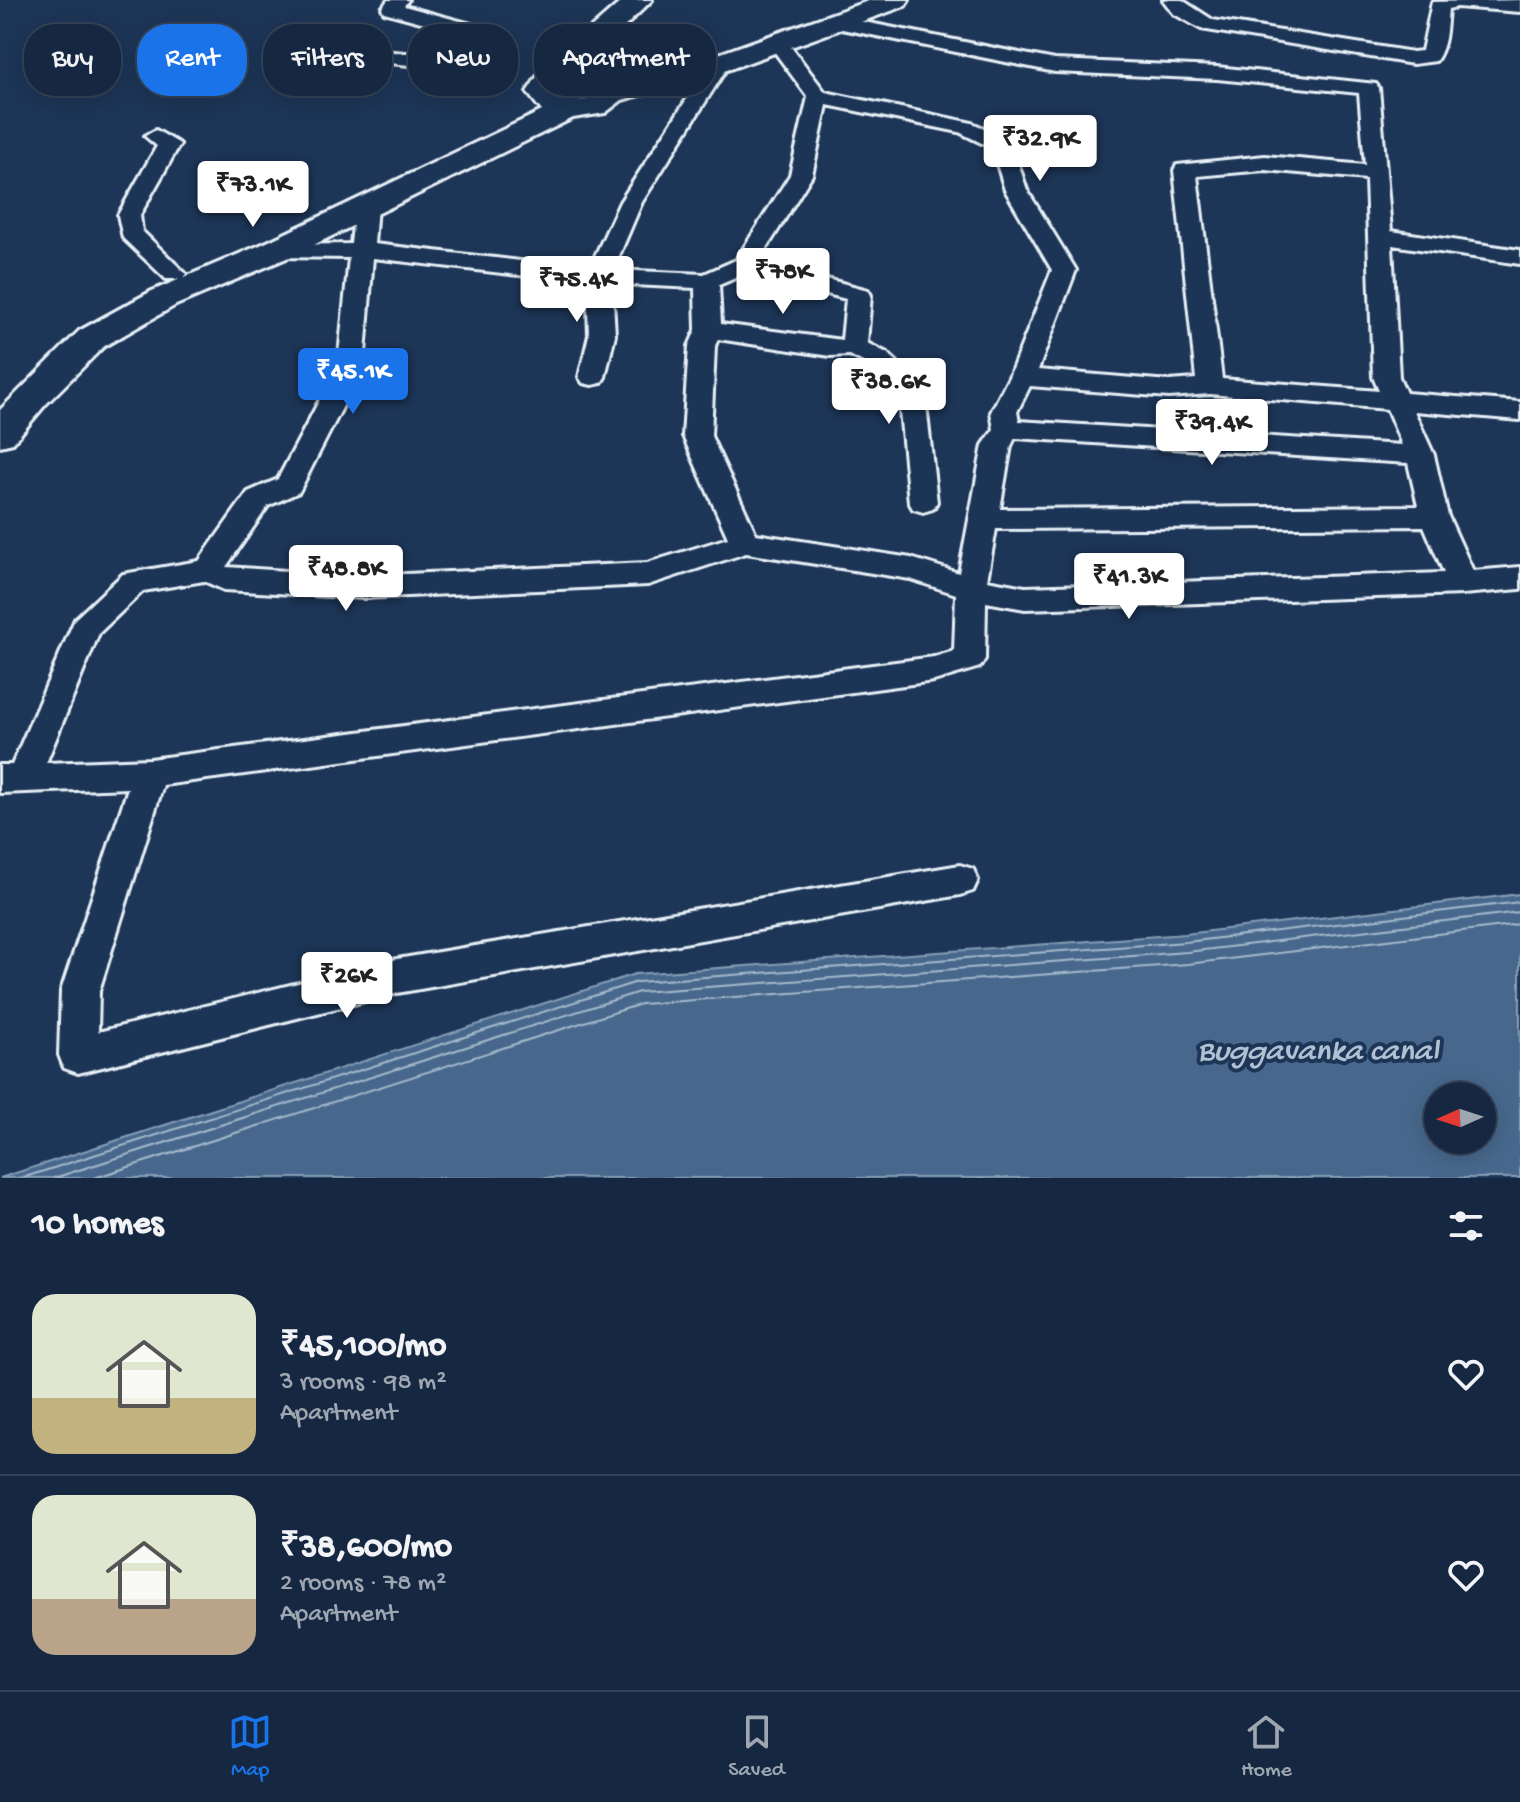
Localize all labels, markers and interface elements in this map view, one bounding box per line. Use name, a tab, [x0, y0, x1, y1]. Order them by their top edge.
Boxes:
chip: Buy	[24, 24, 121, 96]
chip: Rent	[137, 24, 247, 96]
chip: Filters	[263, 24, 392, 96]
chip: New	[408, 24, 518, 96]
chip: Apartment	[534, 24, 716, 96]
pin: ₹32.9K	[975, 115, 1105, 183]
text: ₹32.9K	[1002, 125, 1078, 156]
pin: ₹73.1K	[188, 161, 318, 229]
text: ₹73.1K	[216, 171, 290, 202]
pin: ₹78K	[736, 248, 830, 316]
pin: ₹75.4K	[512, 256, 642, 324]
text: ₹78K	[755, 258, 811, 289]
text: ₹75.4K	[539, 266, 615, 297]
pin: ₹45.1K	[288, 348, 418, 416]
text: ₹45.1K	[316, 358, 390, 389]
pin: ₹38.6K	[824, 358, 954, 426]
text: ₹38.6K	[850, 368, 928, 399]
pin: ₹39.4K	[1147, 399, 1277, 467]
text: ₹39.4K	[1174, 409, 1250, 440]
pin: ₹48.8K	[281, 545, 411, 613]
pin: ₹41.3K	[1064, 553, 1194, 621]
text: ₹48.8K	[307, 555, 385, 586]
text: ₹41.3K	[1092, 563, 1166, 594]
pin: ₹26K	[300, 952, 394, 1020]
text: ₹26K	[319, 962, 375, 993]
water label: Buggavanka canal	[1198, 1034, 1440, 1072]
north arrow	[1424, 1082, 1496, 1154]
map controls	[1424, 1082, 1496, 1154]
icon: filters	[1444, 1204, 1488, 1248]
text: 10 homes	[32, 1206, 163, 1246]
icon: home	[96, 1326, 192, 1422]
text: ₹45,100/mo	[280, 1328, 446, 1368]
icon: heart	[1444, 1352, 1488, 1396]
text: 3 rooms · 98 m²	[280, 1368, 447, 1399]
text: Apartment	[280, 1399, 397, 1430]
icon: home	[96, 1527, 192, 1623]
text: ₹38,600/mo	[280, 1529, 452, 1569]
icon: heart	[1444, 1553, 1488, 1597]
text: 2 rooms · 78 m²	[280, 1569, 446, 1600]
text: Apartment	[280, 1600, 397, 1631]
tab: Map	[228, 1710, 272, 1784]
tab: Saved	[728, 1710, 785, 1784]
tab: Home	[1241, 1710, 1292, 1784]

